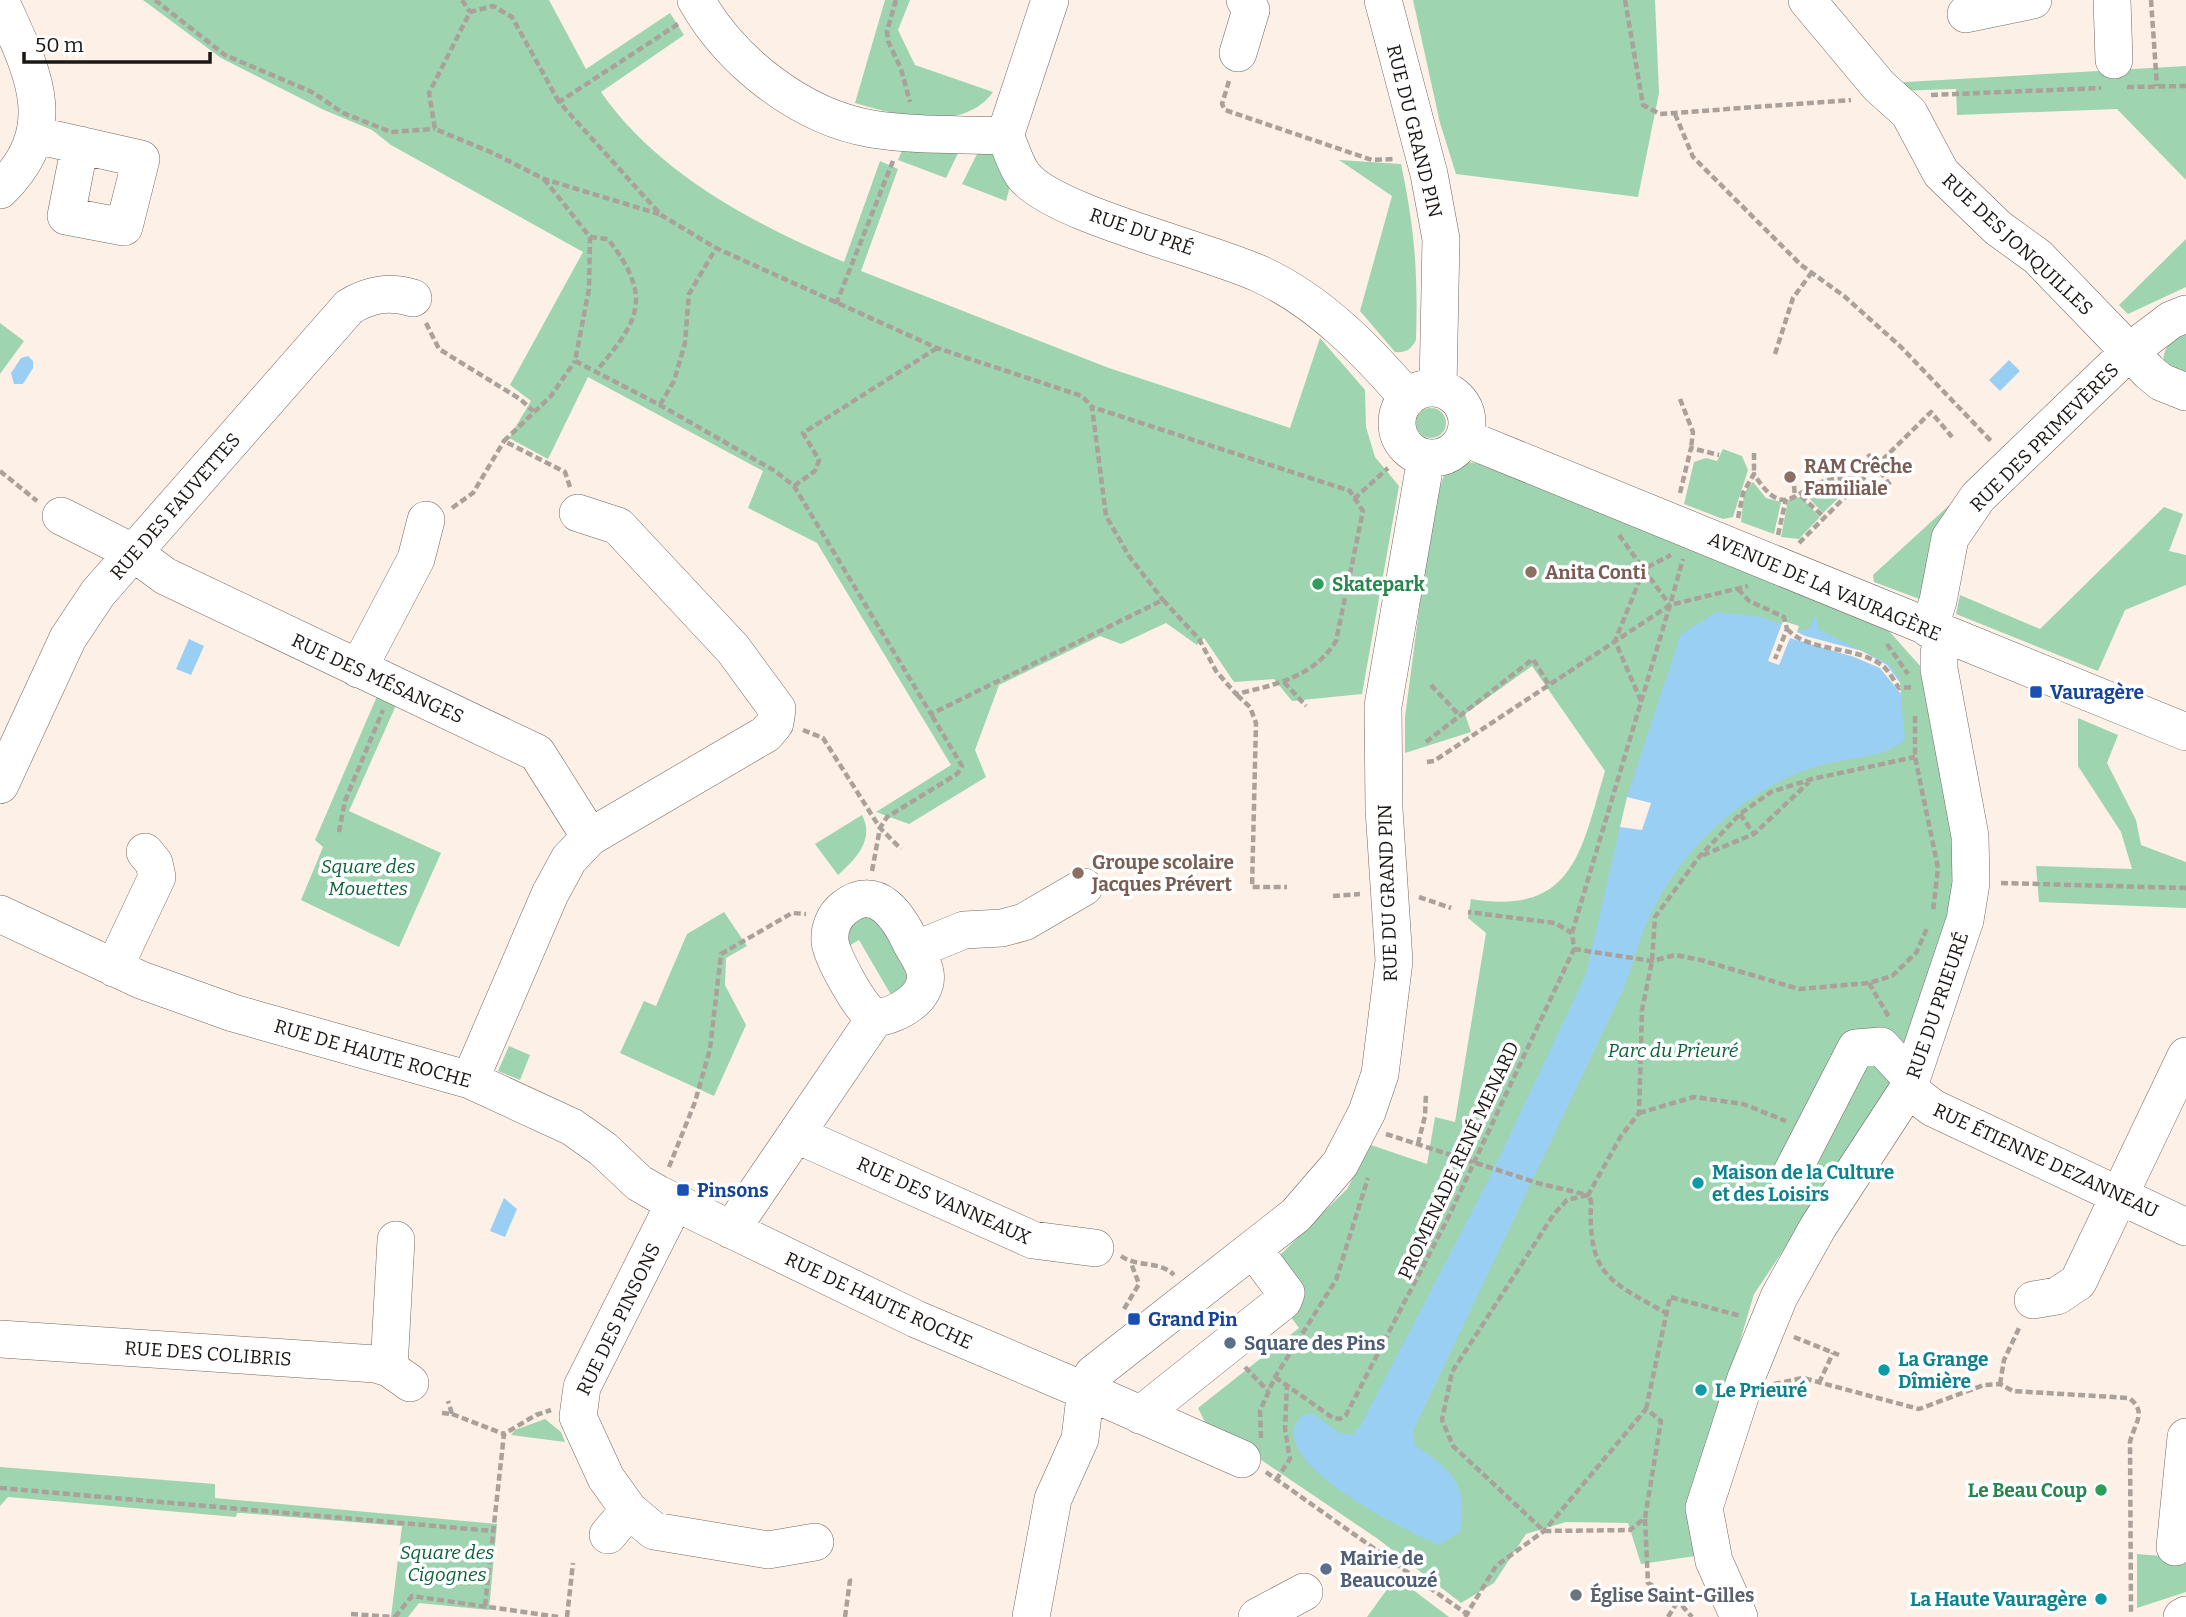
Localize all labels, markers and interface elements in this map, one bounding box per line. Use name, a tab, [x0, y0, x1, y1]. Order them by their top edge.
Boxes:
scale bar	[24, 21, 210, 65]
text: 50 m	[35, 32, 84, 58]
street label: RUE DU GRAND PIN	[1382, 42, 1447, 220]
street label: RUE DES JONQUILLES	[1938, 169, 2098, 320]
street label: RUE DU PRÉ	[1087, 203, 1197, 260]
street label: RUE DES PRIMEVÈRES	[1965, 358, 2123, 516]
street label: RUE DES FAUVETTES	[105, 428, 245, 584]
place label: RAM Crêche Familiale	[1804, 455, 1913, 500]
marker: RAM Crêche Familiale	[1782, 469, 1798, 485]
street label: AVENUE DE LA VAURAGÈRE	[1705, 527, 1945, 646]
place label: Anita Conti	[1545, 561, 1646, 584]
marker: Anita Conti	[1523, 564, 1539, 580]
place label: Skatepark	[1332, 573, 1425, 596]
marker: Skatepark	[1310, 576, 1326, 592]
street label: RUE DES MÉSANGES	[288, 628, 467, 728]
place label: Vauragère	[2050, 681, 2144, 704]
marker: Vauragère	[2028, 684, 2044, 700]
street label: RUE DU GRAND PIN	[1373, 804, 1402, 982]
place label: Groupe scolaire Jacques Prévert	[1091, 851, 1234, 896]
park label: Square des Mouettes	[321, 855, 415, 900]
marker: Groupe scolaire Jacques Prévert	[1070, 865, 1086, 881]
street label: RUE DU PRIEURÉ	[1902, 929, 1973, 1082]
street label: RUE DE HAUTE ROCHE	[272, 1014, 474, 1093]
street label: PROMENADE RENÉ MENARD	[1393, 1038, 1524, 1283]
park label: Parc du Prieuré	[1608, 1039, 1739, 1062]
street label: RUE ÉTIENNE DEZANNEAU	[1930, 1098, 2162, 1223]
street label: RUE DES VANNEAUX	[853, 1152, 1034, 1249]
place label: Maison de la Culture et des Loisirs	[1712, 1161, 1894, 1206]
marker: Maison de la Culture et des Loisirs	[1690, 1175, 1706, 1191]
place label: Pinsons	[697, 1179, 769, 1202]
marker: Pinsons	[675, 1182, 691, 1198]
street label: RUE DES PINSONS	[572, 1239, 665, 1399]
street label: RUE DE HAUTE ROCHE	[781, 1247, 976, 1354]
place label: Grand Pin	[1148, 1308, 1238, 1331]
marker: Grand Pin	[1126, 1311, 1142, 1327]
place label: Square des Pins	[1244, 1332, 1385, 1355]
marker: Square des Pins	[1222, 1335, 1238, 1351]
street label: RUE DES COLIBRIS	[124, 1336, 292, 1371]
place label: La Grange Dîmière	[1898, 1348, 1988, 1393]
marker: La Grange Dîmière	[1876, 1362, 1892, 1378]
place label: Le Prieuré	[1715, 1379, 1807, 1402]
marker: Le Prieuré	[1693, 1382, 1709, 1398]
place label: Le Beau Coup	[1968, 1479, 2087, 1502]
marker: Le Beau Coup	[2093, 1482, 2109, 1498]
park label: Square des Cigognes	[400, 1541, 494, 1586]
place label: Mairie de Beaucouzé	[1340, 1547, 1438, 1592]
marker: Mairie de Beaucouzé	[1318, 1561, 1334, 1577]
place label: Église Saint-Gilles	[1590, 1582, 1754, 1607]
marker: Église Saint-Gilles	[1568, 1587, 1584, 1603]
place label: La Haute Vauragère	[1910, 1588, 2087, 1611]
marker: La Haute Vauragère	[2093, 1591, 2109, 1607]

